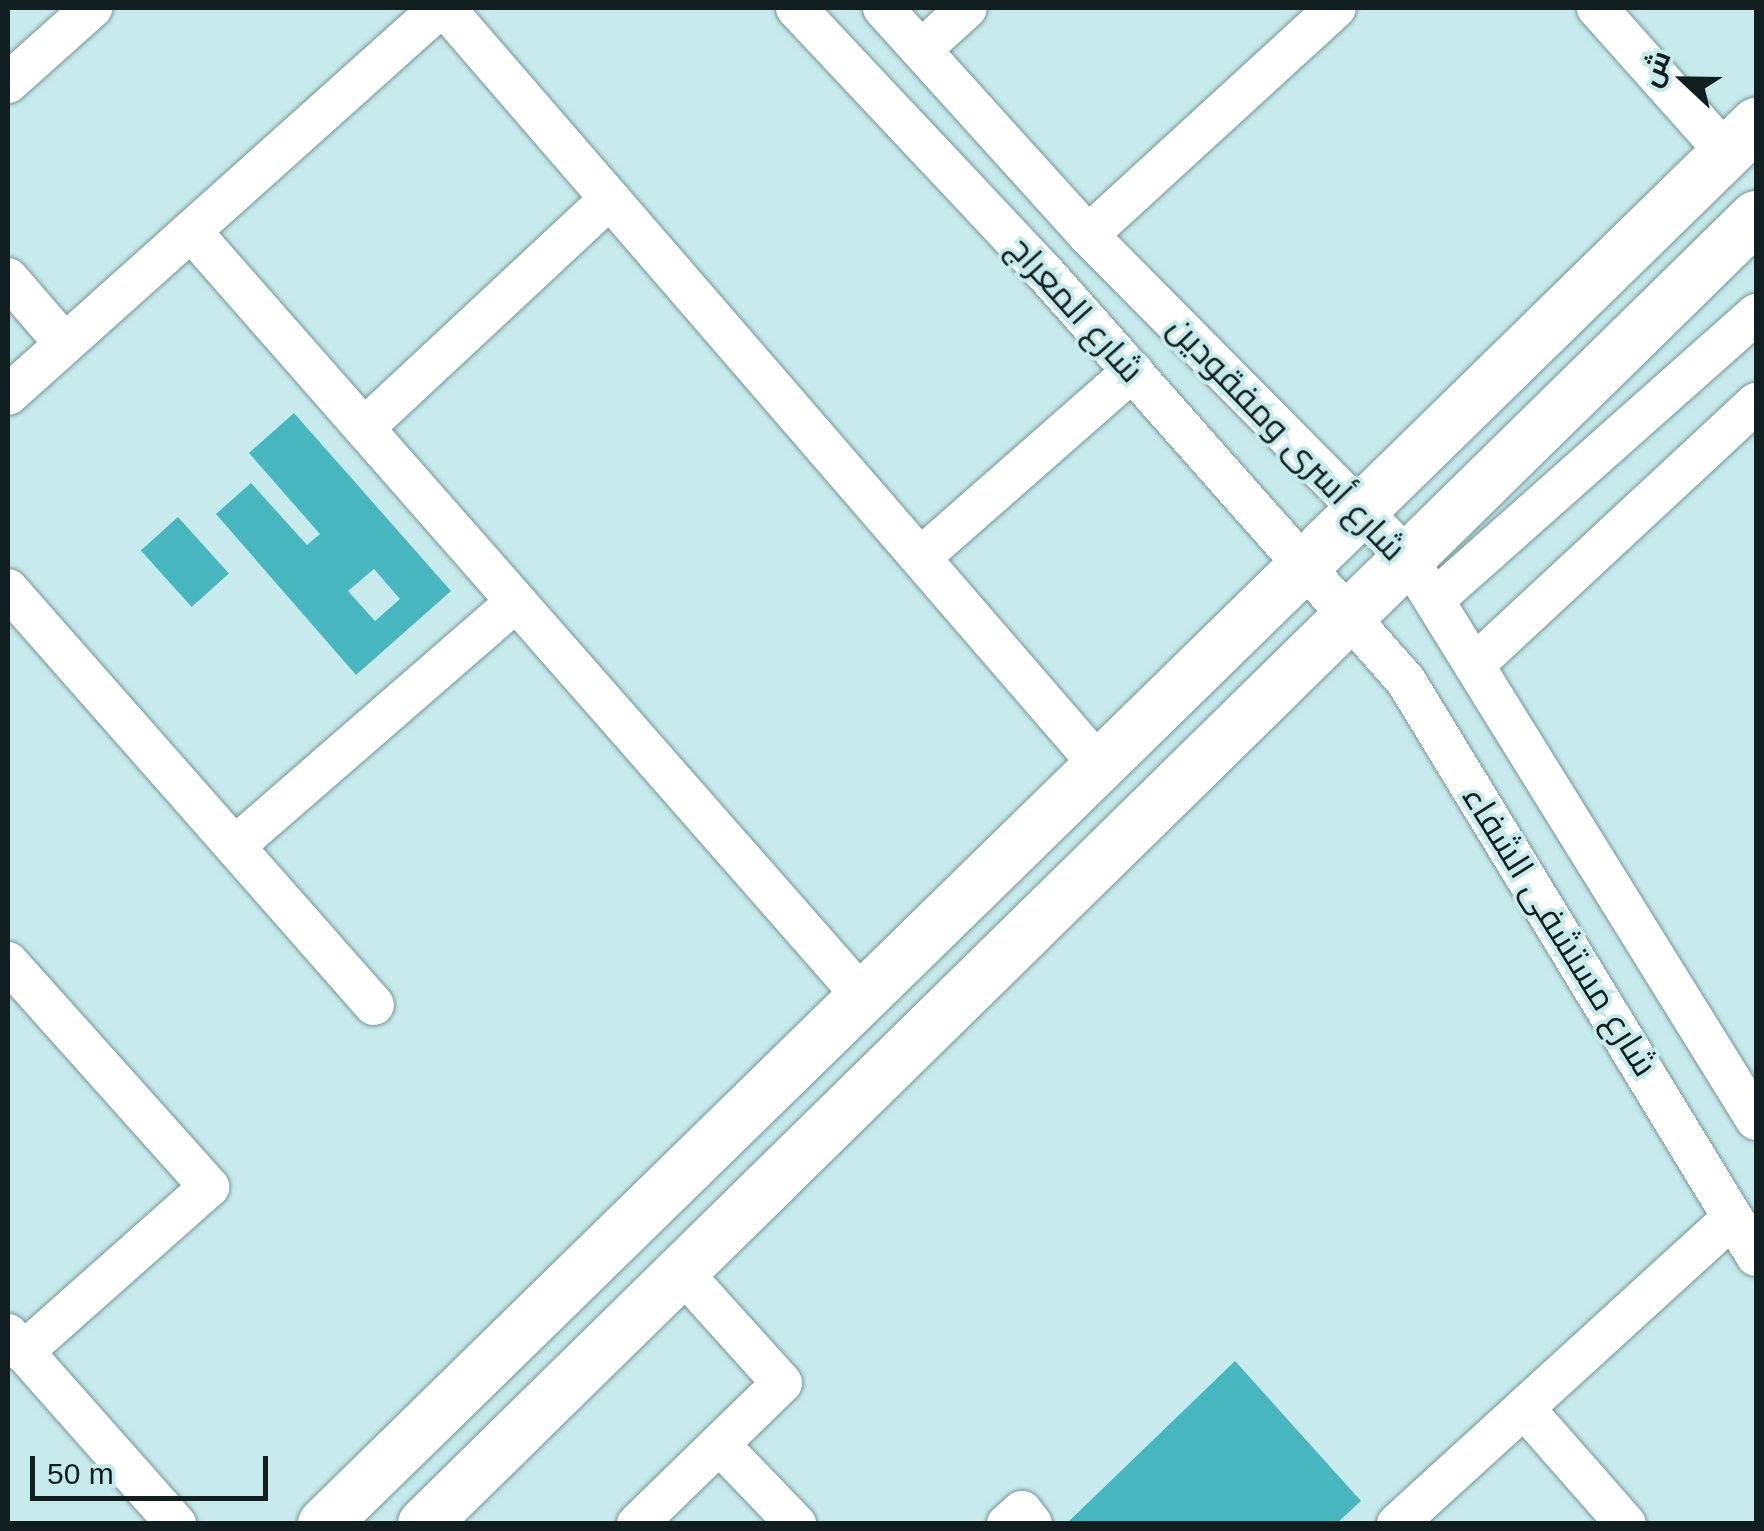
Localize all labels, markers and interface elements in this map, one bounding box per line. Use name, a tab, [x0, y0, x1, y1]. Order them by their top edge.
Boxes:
north arrow	[1634, 30, 1734, 130]
text: ش	[1635, 46, 1677, 91]
street label: شارع المعراج	[999, 227, 1153, 391]
street label: شارع أسرى ومفقودين	[1159, 307, 1415, 569]
street label: شارع مستشفى الشفاء	[1454, 778, 1666, 1084]
scale bar	[35, 1436, 272, 1498]
text: 50 m	[47, 1457, 114, 1490]

